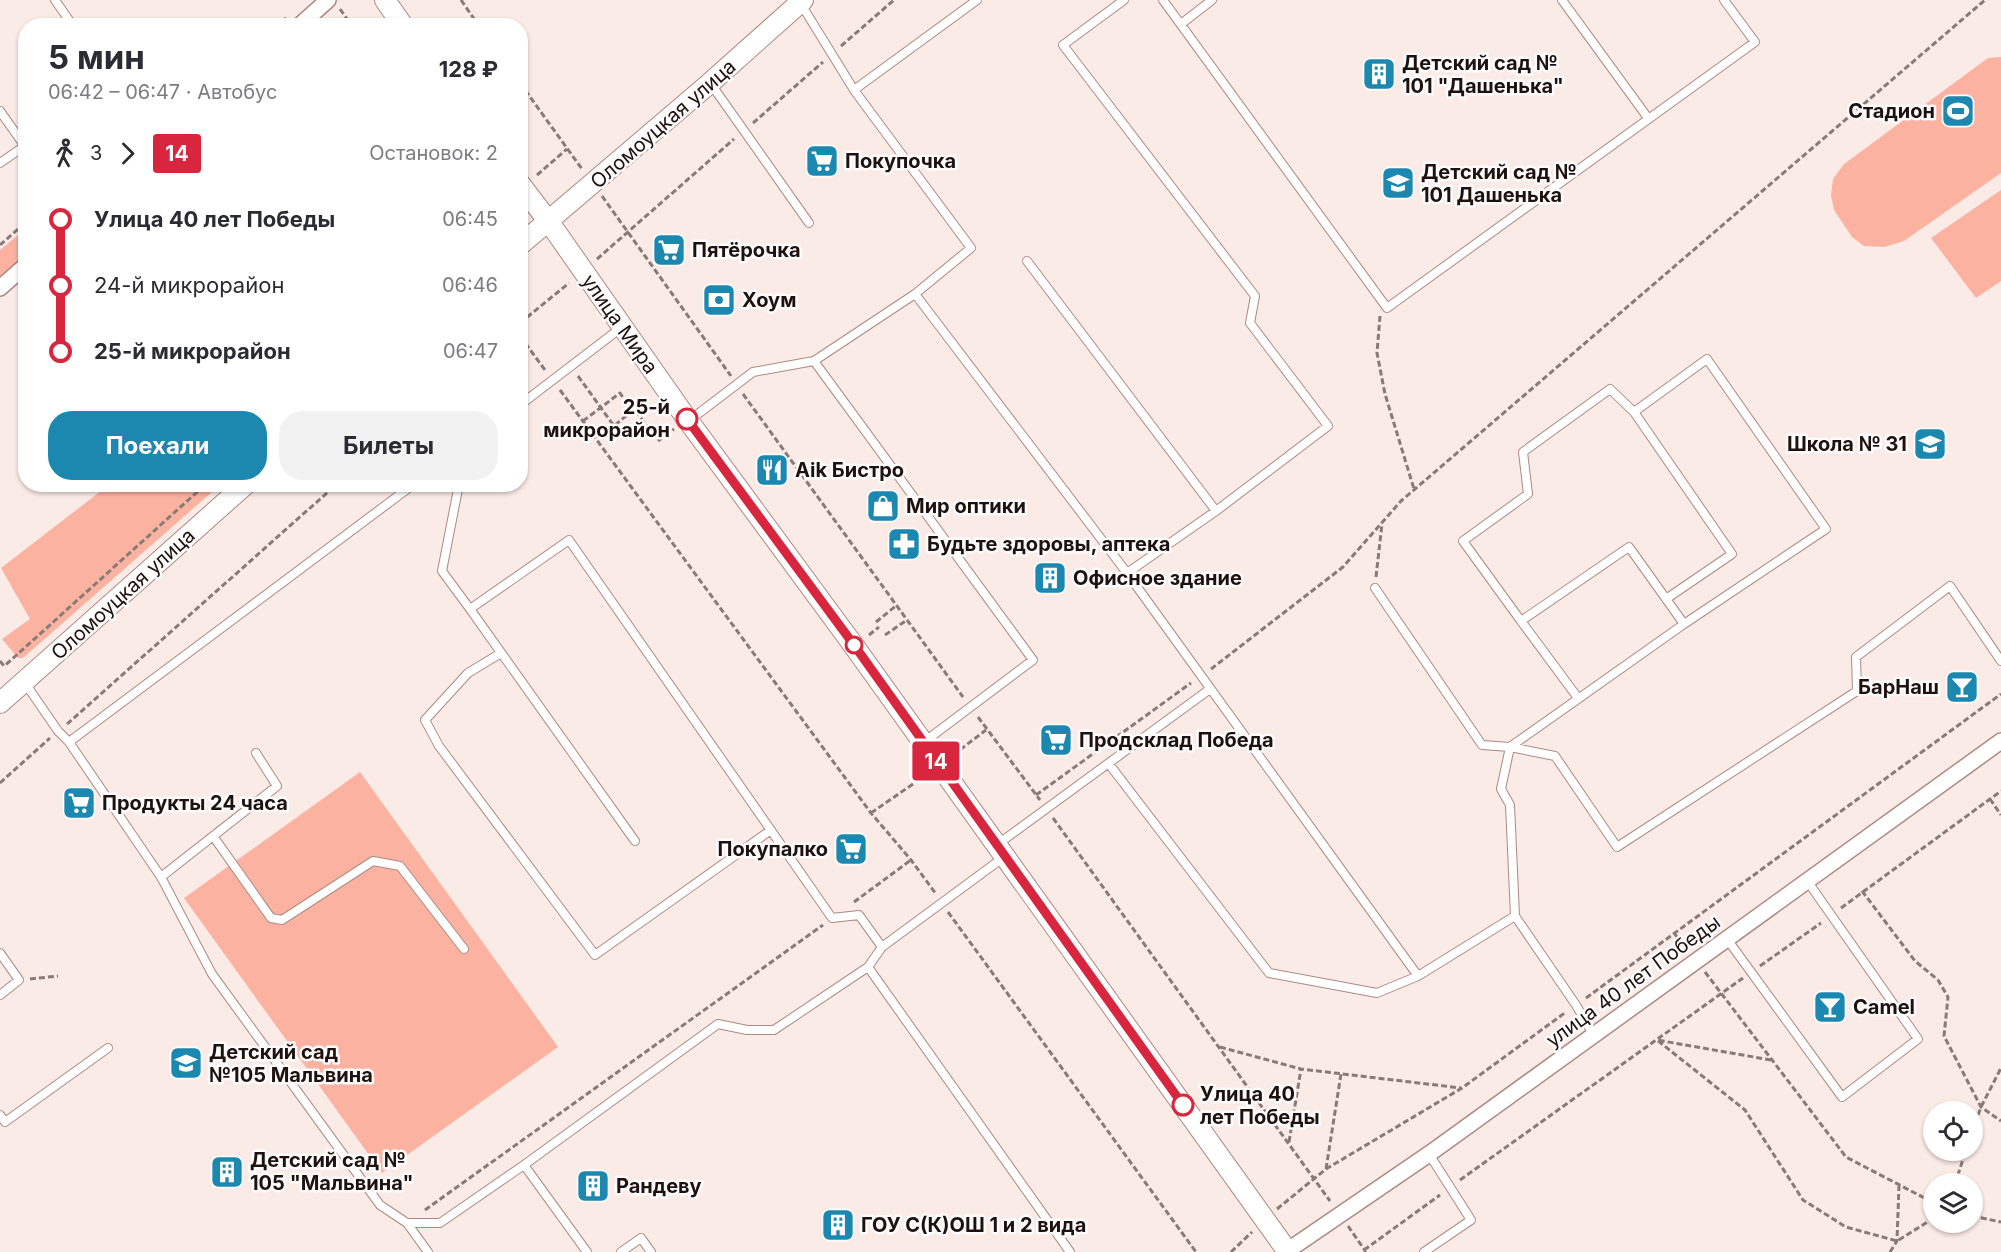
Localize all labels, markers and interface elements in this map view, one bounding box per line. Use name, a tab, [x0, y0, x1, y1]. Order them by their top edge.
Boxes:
text: 5 мин	[48, 37, 145, 77]
place label: Детский сад № 101 "Дашенька"	[1402, 51, 1564, 98]
street label: Оломоуцкая улица	[585, 54, 741, 194]
text: 128 ₽	[439, 56, 498, 82]
building icon: Детский сад № 101 "Дашенька"	[1361, 56, 1397, 92]
text: 06:42 – 06:47 · Автобус	[48, 80, 277, 104]
sports icon: Стадион	[1940, 93, 1976, 129]
place label: Стадион	[1848, 99, 1935, 123]
icon: walk	[48, 137, 81, 170]
icon: forward	[111, 137, 144, 170]
text: 3	[90, 141, 102, 165]
text: 14	[165, 141, 189, 166]
text: Остановок: 2	[369, 141, 498, 165]
supermarket icon: Покупочка	[804, 143, 840, 179]
place label: Покупочка	[845, 149, 956, 173]
place label: Детский сад № 101 Дашенька	[1421, 160, 1577, 207]
school or university icon: Детский сад № 101 Дашенька	[1380, 165, 1416, 201]
text: Улица 40 лет Победы	[94, 206, 335, 232]
text: 06:45	[442, 207, 498, 231]
supermarket icon: Пятёрочка	[651, 232, 687, 268]
place label: Пятёрочка	[692, 238, 801, 262]
street label: улица Мира	[577, 270, 663, 378]
text: 24-й микрорайон	[94, 272, 284, 298]
text: 06:46	[442, 273, 498, 297]
bank icon: Хоум	[701, 282, 737, 318]
place label: Хоум	[742, 288, 796, 312]
text: 25-й микрорайон	[94, 338, 291, 364]
text: 06:47	[443, 339, 498, 363]
place label: 25-й микрорайон	[543, 395, 670, 442]
marker: 25-й микрорайон	[676, 408, 698, 430]
button: Поехали	[48, 411, 267, 480]
button: Билеты	[279, 411, 498, 480]
school or university icon: Школа № 31	[1912, 426, 1948, 462]
place label: Школа № 31	[1787, 432, 1907, 456]
restaurant icon: Aik Бистро	[754, 452, 790, 488]
place label: Aik Бистро	[795, 458, 904, 482]
shop icon: Мир оптики	[865, 488, 901, 524]
place label: Мир оптики	[906, 494, 1026, 518]
street label: Оломоуцкая улица	[46, 523, 200, 665]
pharmacy icon: Будьте здоровы, аптека	[886, 526, 922, 562]
place label: Будьте здоровы, аптека	[927, 532, 1170, 556]
building icon: Офисное здание	[1032, 560, 1068, 596]
place label: Офисное здание	[1073, 566, 1242, 590]
unlabelled marker	[845, 636, 863, 654]
bar icon: БарНаш	[1944, 669, 1980, 705]
place label: БарНаш	[1858, 675, 1939, 699]
supermarket icon: Продсклад Победа	[1038, 722, 1074, 758]
place label: Продсклад Победа	[1079, 728, 1274, 752]
line badge: 14	[909, 742, 963, 780]
text: 14	[924, 749, 948, 774]
supermarket icon: Продукты 24 часа	[61, 785, 97, 821]
place label: Продукты 24 часа	[102, 791, 288, 815]
supermarket icon: Покупалко	[833, 831, 869, 867]
place label: Покупалко	[718, 837, 828, 861]
street label: улица 40 лет Победы	[1541, 910, 1725, 1052]
bar icon: Camel	[1812, 989, 1848, 1025]
place label: Camel	[1853, 995, 1915, 1019]
place label: Детский сад №105 Мальвина	[209, 1040, 373, 1087]
school or university icon: Детский сад №105 Мальвина	[168, 1045, 204, 1081]
place label: Улица 40 лет Победы	[1200, 1082, 1320, 1129]
marker: Улица 40 лет Победы	[1172, 1094, 1194, 1116]
map controls	[1923, 1101, 1983, 1233]
button: locate	[1923, 1101, 1983, 1161]
place label: Детский сад № 105 "Мальвина"	[250, 1148, 413, 1195]
building icon: Детский сад № 105 "Мальвина"	[209, 1154, 245, 1190]
building icon: Рандеву	[575, 1168, 611, 1204]
button: layers	[1923, 1173, 1983, 1233]
place label: Рандеву	[616, 1174, 702, 1198]
building icon: ГОУ С(К)ОШ 1 и 2 вида	[820, 1207, 856, 1243]
place label: ГОУ С(К)ОШ 1 и 2 вида	[861, 1213, 1086, 1237]

